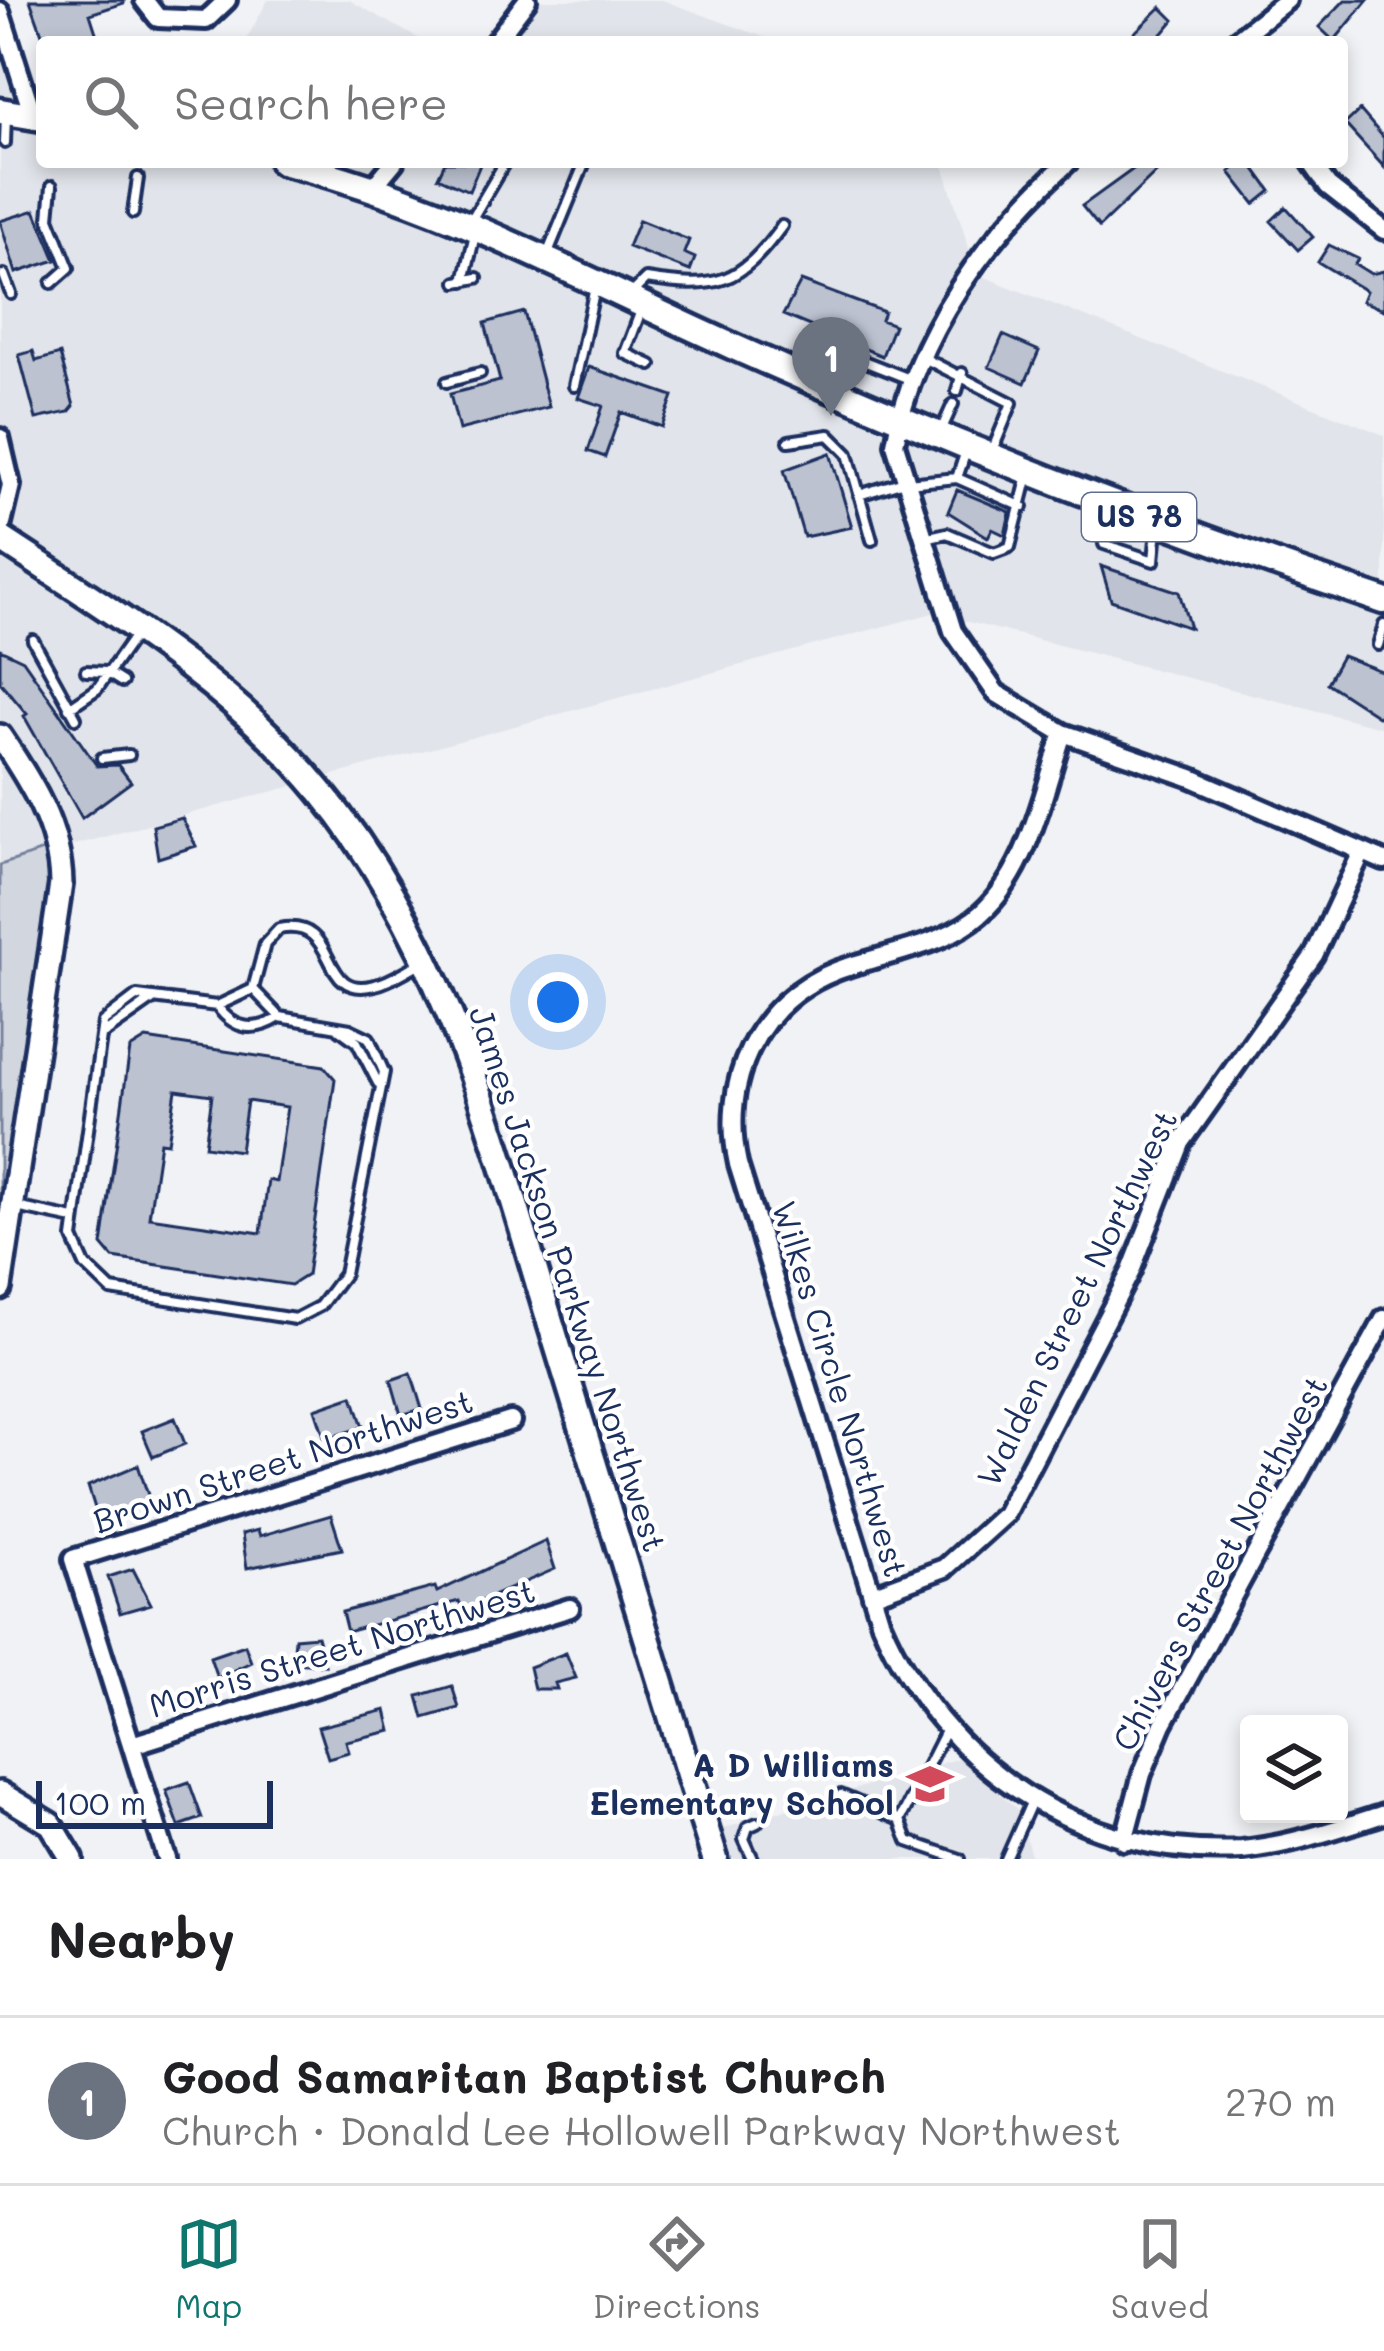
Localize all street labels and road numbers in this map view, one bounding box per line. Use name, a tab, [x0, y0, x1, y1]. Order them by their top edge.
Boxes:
road number: US 78	[1082, 493, 1196, 541]
street label: James Jackson Parkway Northwest	[460, 1000, 678, 1557]
street label: Walden Street Northwest	[966, 1102, 1186, 1493]
street label: Wilkes Circle Northwest	[764, 1195, 919, 1582]
street label: Chivers Street Northwest	[1101, 1367, 1336, 1757]
street label: Brown Street Northwest	[87, 1378, 478, 1541]
street label: Morris Street Northwest	[143, 1567, 540, 1726]

